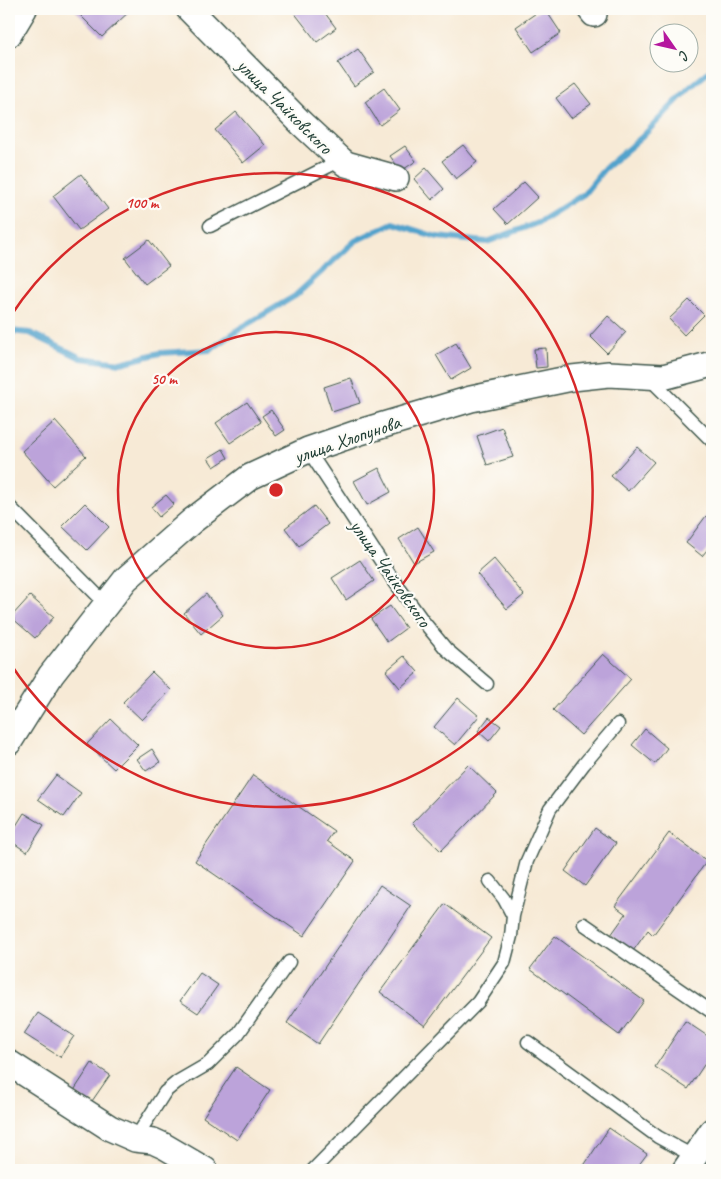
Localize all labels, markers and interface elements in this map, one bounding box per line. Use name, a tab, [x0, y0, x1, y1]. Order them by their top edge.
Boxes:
north arrow	[648, 22, 698, 72]
text: С	[674, 47, 693, 64]
street label: улица Чайковского	[231, 52, 339, 160]
text: 100 m	[126, 194, 160, 213]
text: 50 m	[151, 370, 178, 389]
street label: улица Хлопунова	[290, 409, 405, 470]
centre of rings	[267, 481, 285, 499]
street label: улица Чайковского	[344, 514, 437, 633]

